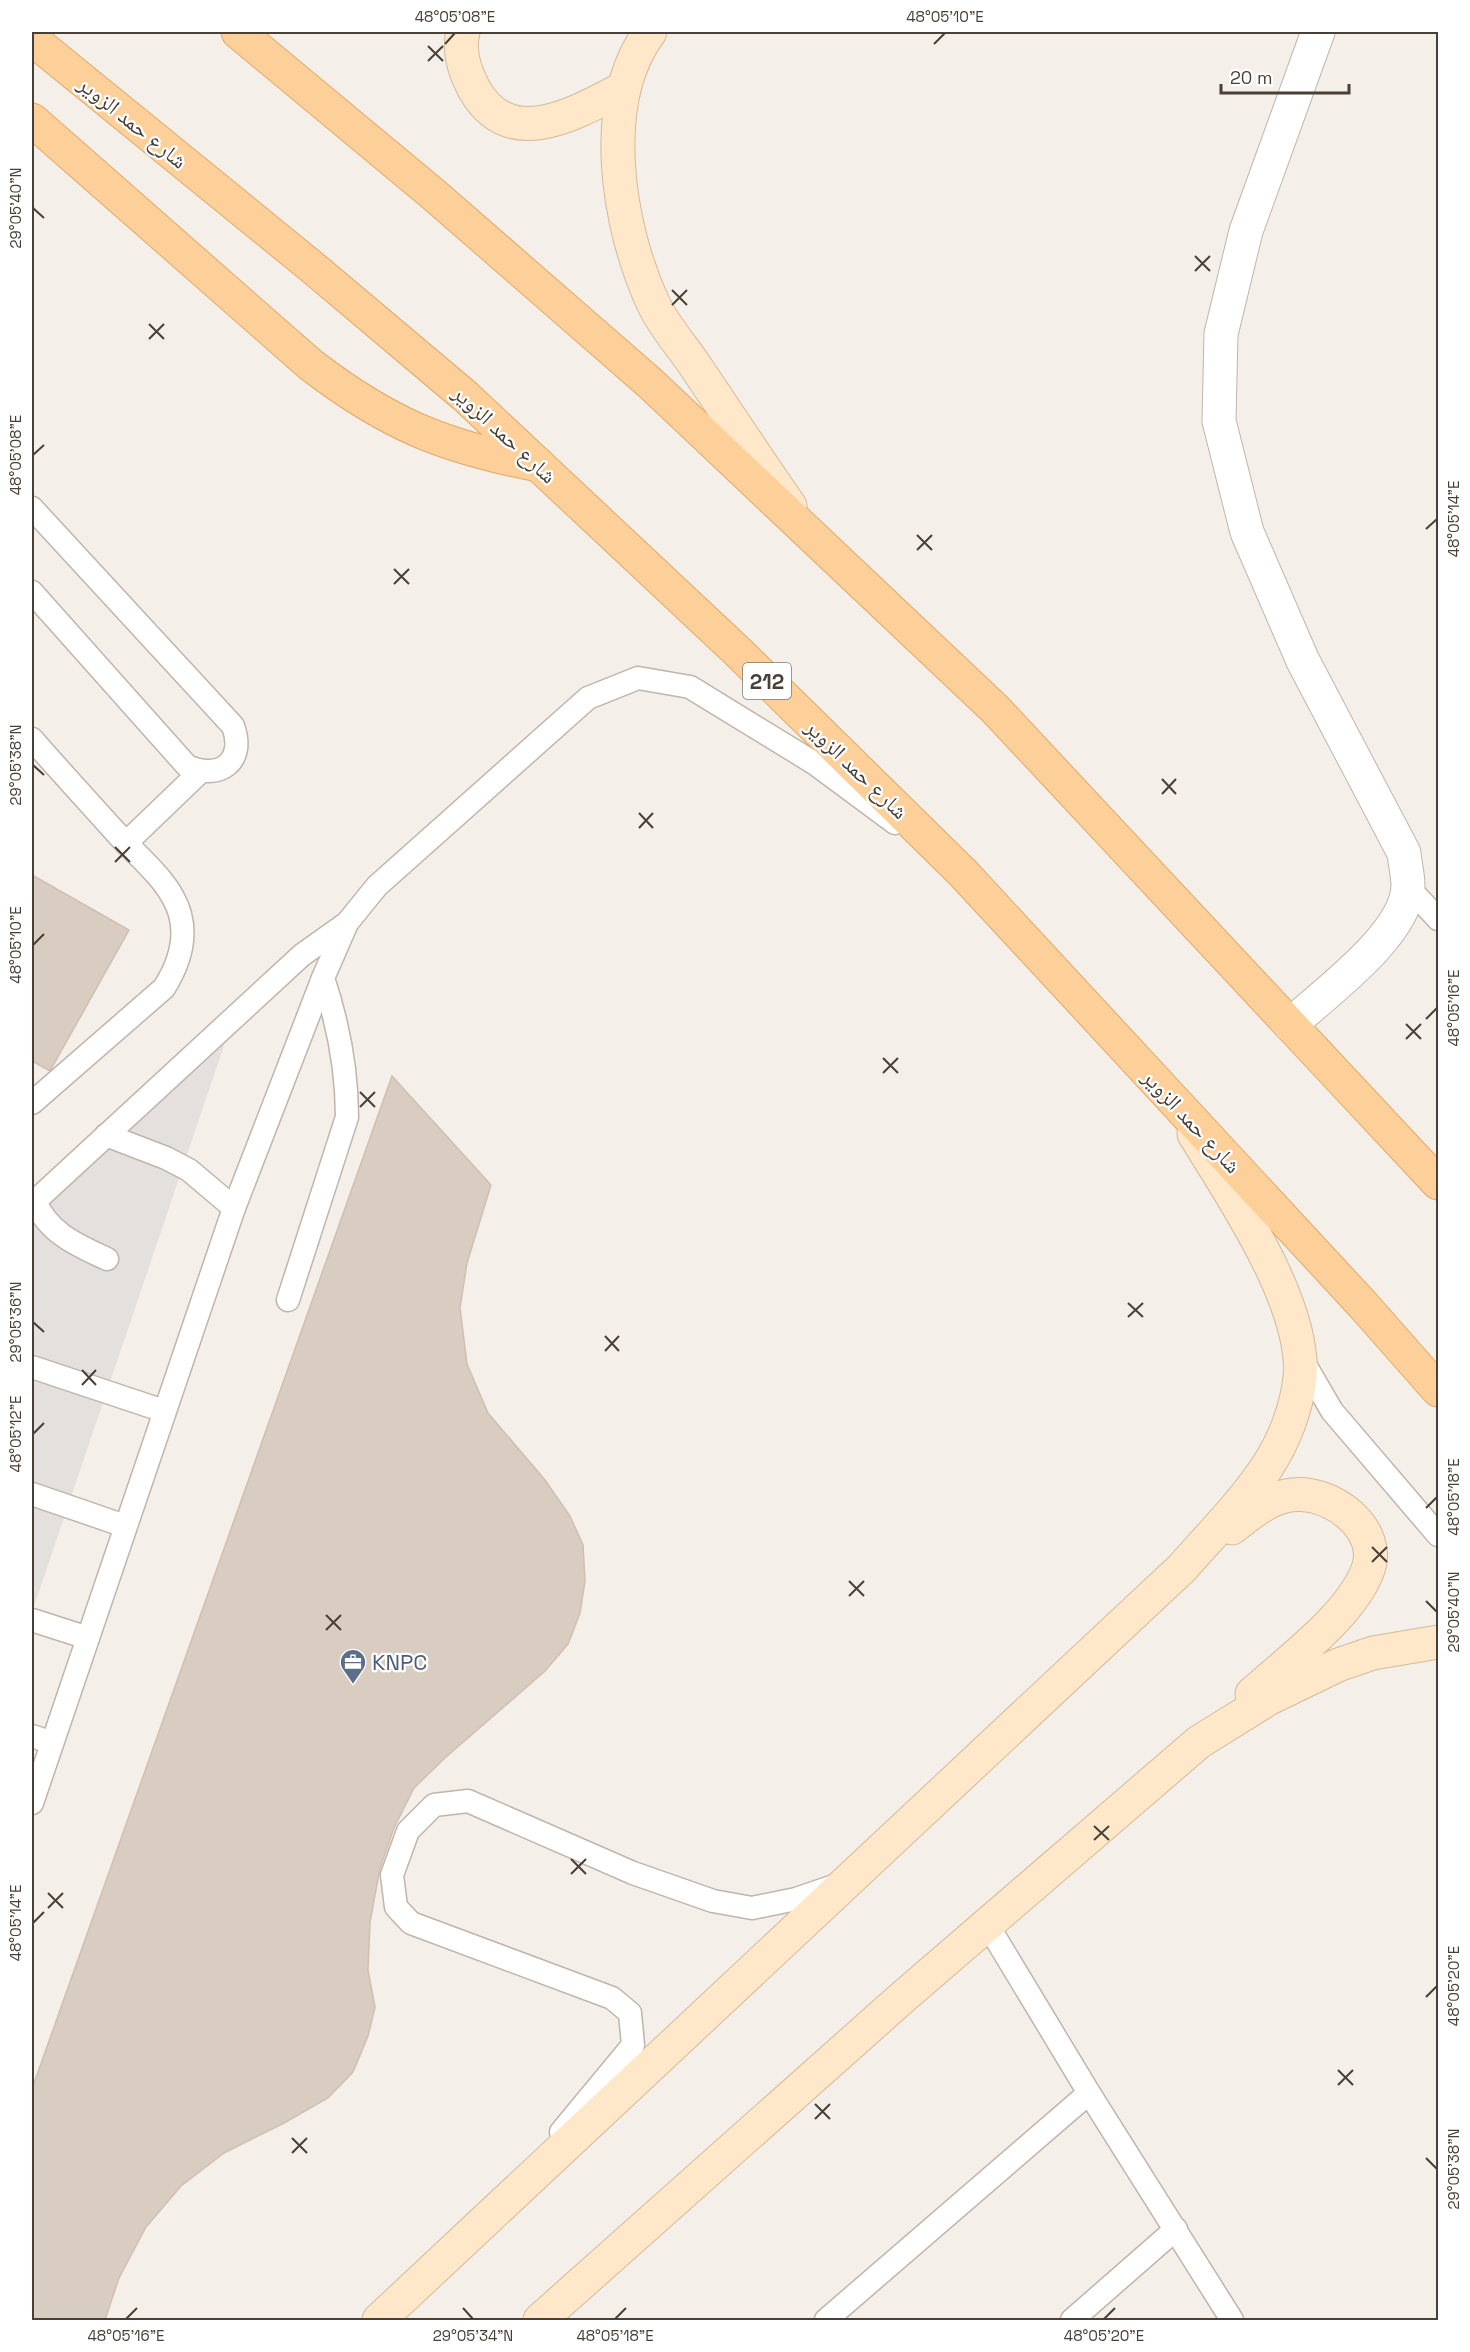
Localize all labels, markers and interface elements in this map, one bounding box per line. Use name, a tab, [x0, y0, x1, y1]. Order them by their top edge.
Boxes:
text: 48°05'08"E	[415, 7, 495, 26]
text: 48°05'10"E	[906, 7, 984, 26]
scale bar	[1221, 57, 1348, 95]
text: 20 m	[1230, 66, 1273, 89]
street label: شارع حمد الزوير	[72, 69, 193, 174]
text: 29°05'40"N	[6, 168, 25, 248]
street label: شارع حمد الزوير	[446, 378, 563, 489]
text: 48°05'08"E	[6, 415, 25, 495]
text: 48°05'14"E	[1444, 481, 1463, 557]
road number: 212	[743, 663, 791, 699]
street label: شارع حمد الزوير	[799, 712, 914, 825]
text: 29°05'38"N	[6, 724, 25, 806]
text: 48°05'10"E	[6, 906, 25, 984]
text: 48°05'16"E	[1444, 969, 1463, 1047]
street label: شارع حمد الزوير	[1136, 1062, 1247, 1179]
text: 29°05'36"N	[6, 1282, 25, 1362]
text: 48°05'12"E	[6, 1396, 25, 1472]
text: 48°05'18"E	[1444, 1458, 1463, 1536]
text: 29°05'40"N	[1444, 1572, 1463, 1652]
office icon: KNPC	[338, 1647, 368, 1685]
place label: KNPC	[372, 1648, 427, 1676]
text: 48°05'14"E	[6, 1885, 25, 1961]
text: 48°05'20"E	[1444, 1946, 1463, 2026]
text: 29°05'38"N	[1444, 2128, 1463, 2210]
text: 48°05'16"E	[87, 2326, 165, 2345]
text: 29°05'34"N	[433, 2326, 513, 2345]
text: 48°05'18"E	[576, 2326, 654, 2345]
text: 48°05'20"E	[1064, 2326, 1144, 2345]

